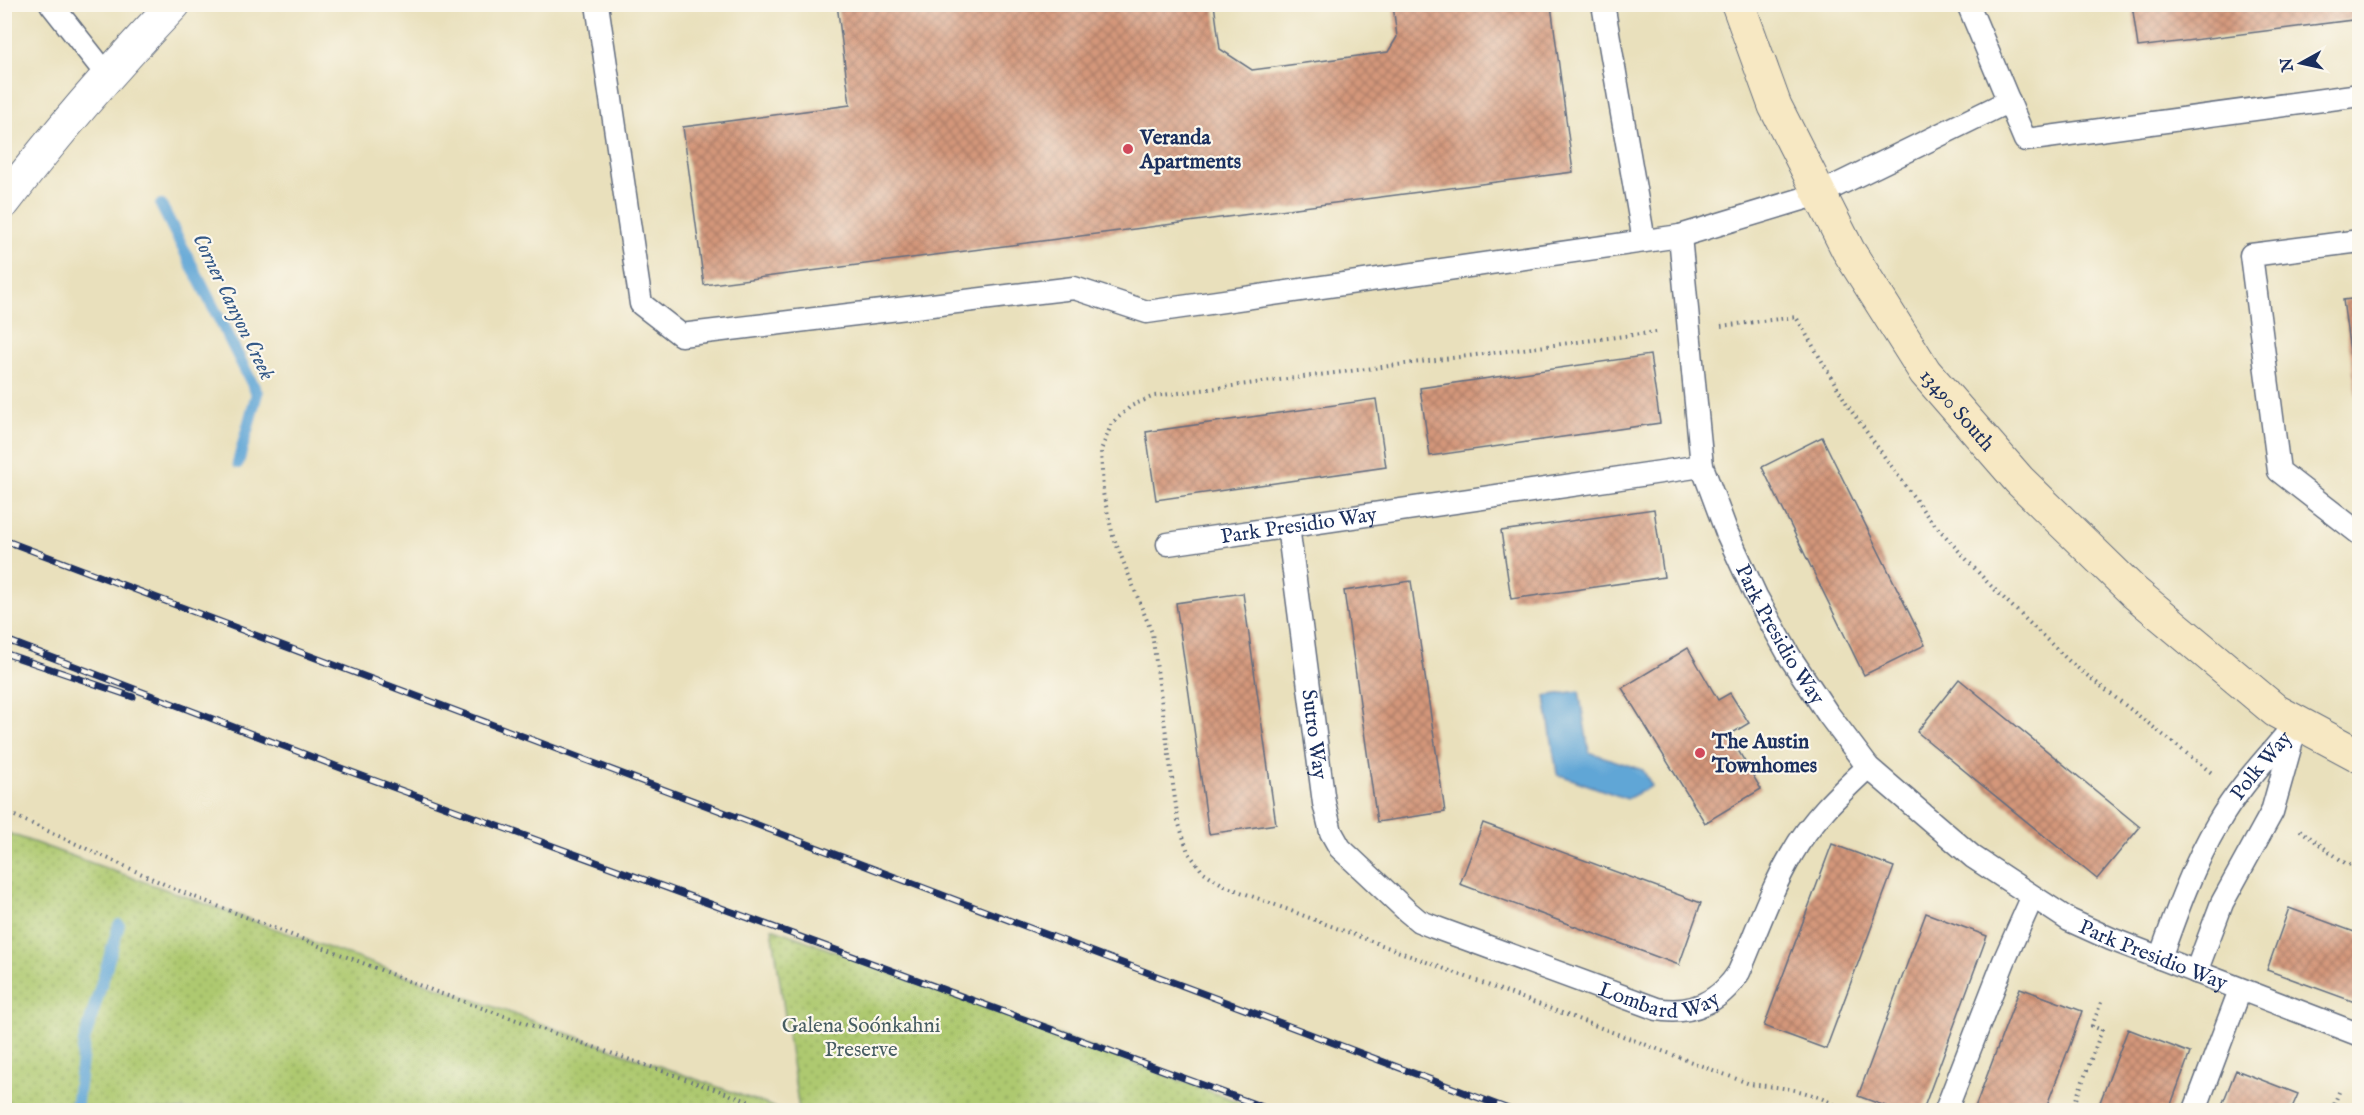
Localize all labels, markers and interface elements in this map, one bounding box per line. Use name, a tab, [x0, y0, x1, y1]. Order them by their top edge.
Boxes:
north arrow	[2271, 33, 2331, 93]
text: N	[2277, 56, 2299, 74]
place label: Veranda Apartments	[1139, 125, 1241, 176]
marker: Veranda Apartments	[1121, 142, 1135, 156]
water label: Corner Canyon Creek	[186, 229, 281, 385]
street label: 13490 South	[1913, 363, 2000, 458]
street label: Park Presidio Way	[1219, 502, 1379, 551]
street label: Park Presidio Way	[1728, 560, 1830, 711]
street label: Sutro Way	[1294, 688, 1333, 782]
street label: Polk Way	[2225, 725, 2299, 806]
place label: The Austin Townhomes	[1711, 729, 1817, 780]
marker: The Austin Townhomes	[1693, 746, 1707, 760]
street label: Park Presidio Way	[2074, 914, 2232, 998]
street label: Lombard Way	[1595, 977, 1726, 1025]
park label: Galena Soónkahni Preserve	[782, 1013, 940, 1064]

